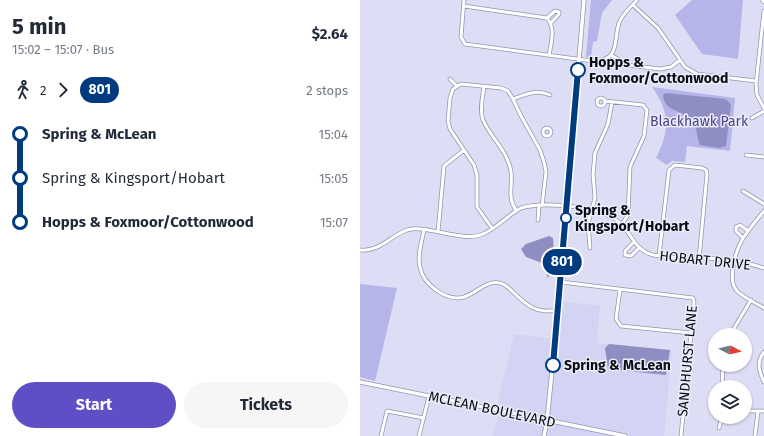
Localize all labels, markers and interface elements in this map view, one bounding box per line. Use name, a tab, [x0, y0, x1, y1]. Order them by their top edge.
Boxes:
text: 5 min	[12, 13, 67, 40]
text: $2.64	[312, 25, 348, 43]
text: 15:02 – 15:07 · Bus	[12, 42, 114, 57]
place label: Hopps & Foxmoor/Cottonwood	[589, 54, 728, 87]
marker: Hopps & Foxmoor/Cottonwood	[570, 62, 586, 78]
icon: walk	[12, 79, 34, 101]
icon: forward	[52, 79, 74, 101]
text: 801	[88, 81, 111, 98]
text: 2	[40, 83, 46, 98]
text: 2 stops	[306, 83, 348, 98]
park label: Blackhawk Park	[650, 113, 749, 130]
text: Spring & McLean	[42, 125, 157, 143]
text: 15:04	[319, 127, 348, 142]
text: Spring & Kingsport/Hobart	[42, 169, 225, 187]
text: 15:05	[319, 171, 348, 186]
place label: Spring & Kingsport/Hobart	[575, 202, 690, 235]
marker: Spring & Kingsport/Hobart	[560, 212, 572, 224]
text: Hopps & Foxmoor/Cottonwood	[42, 213, 254, 231]
text: 15:07	[320, 215, 348, 230]
street label: HOBART DRIVE	[658, 247, 751, 274]
line badge: 801	[539, 249, 585, 275]
text: 801	[551, 253, 573, 270]
street label: SANDHURST LANE	[674, 305, 701, 417]
north arrow	[708, 328, 752, 372]
map controls	[708, 328, 752, 424]
marker: Spring & McLean	[545, 357, 561, 373]
place label: Spring & McLean	[564, 357, 671, 374]
button: layers	[708, 380, 752, 424]
button: Start	[12, 382, 176, 428]
button: Tickets	[184, 382, 348, 428]
street label: MCLEAN BOULEVARD	[427, 388, 557, 431]

